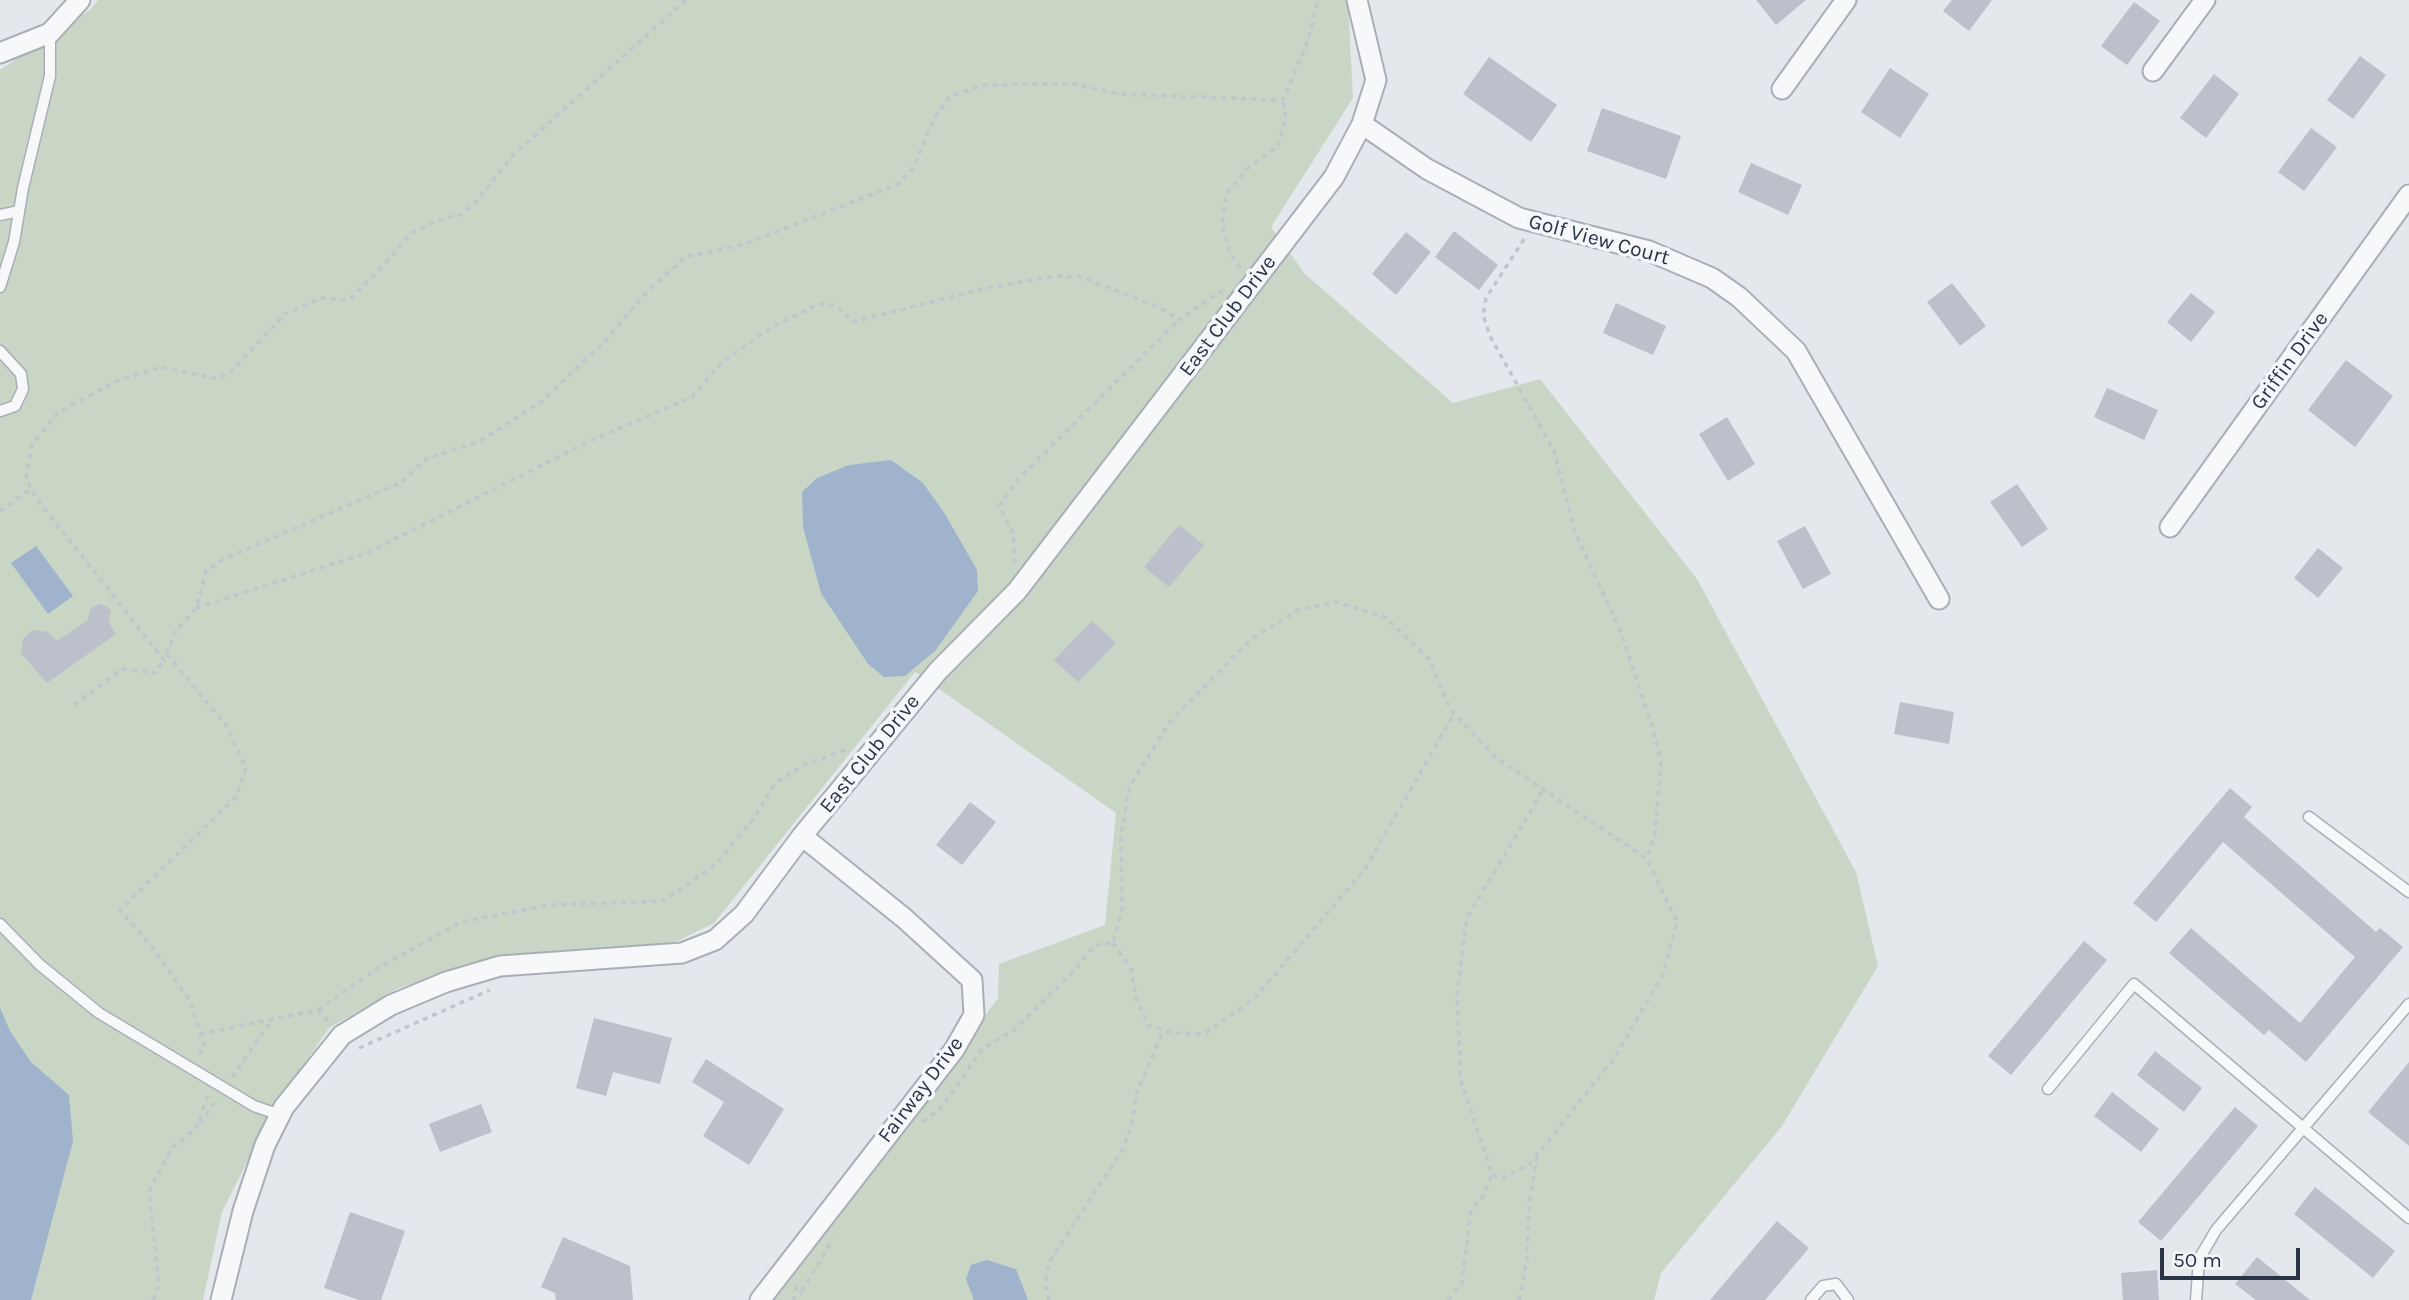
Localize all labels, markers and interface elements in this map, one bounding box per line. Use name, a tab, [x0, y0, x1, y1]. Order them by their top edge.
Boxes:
street label: Golf View Court	[1526, 209, 1672, 271]
street label: East Club Drive	[1174, 250, 1282, 382]
street label: Griffin Drive	[2246, 307, 2334, 415]
street label: East Club Drive	[815, 690, 925, 818]
street label: Fairway Drive	[873, 1032, 969, 1148]
scale bar	[2164, 1234, 2304, 1278]
text: 50 m	[2173, 1248, 2222, 1272]

